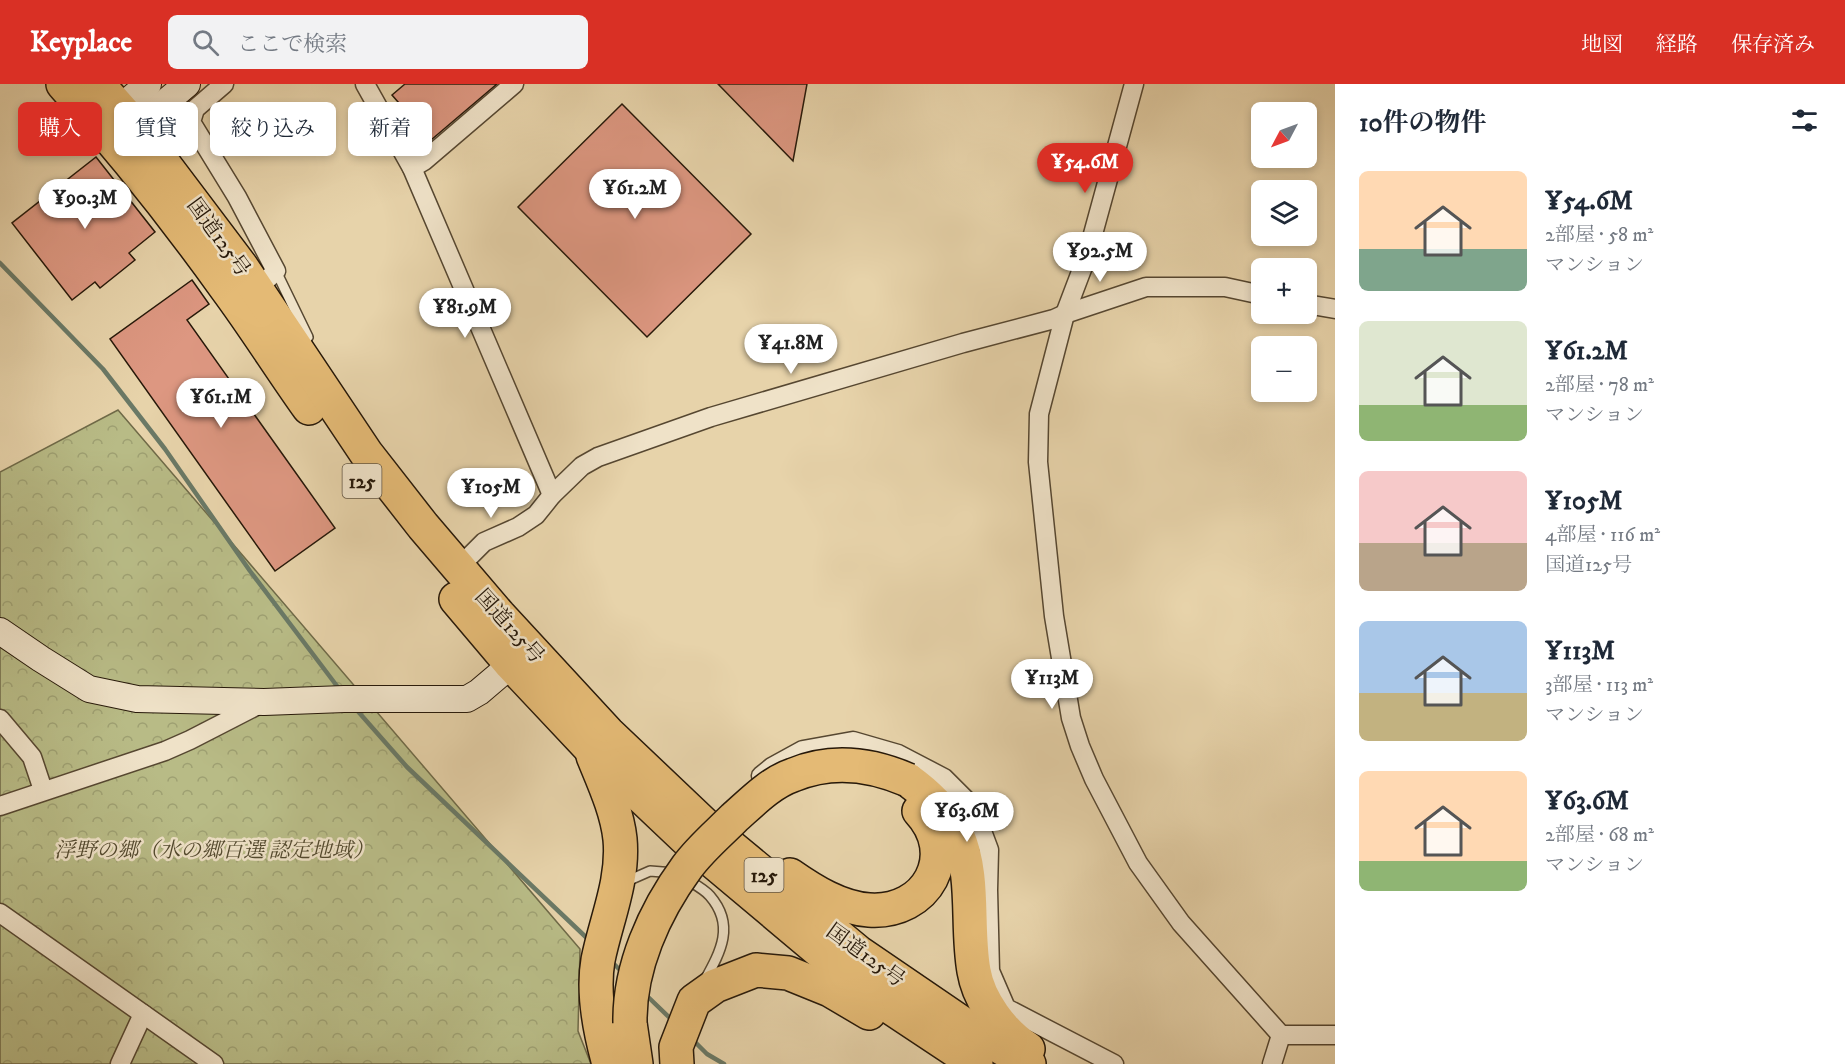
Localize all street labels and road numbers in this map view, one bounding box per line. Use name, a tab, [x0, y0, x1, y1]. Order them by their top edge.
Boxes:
street label: 国道125号	[181, 193, 256, 282]
road number: 125	[342, 464, 382, 498]
street label: 国道125号	[469, 584, 549, 669]
road number: 125	[744, 858, 783, 892]
street label: 国道125号	[821, 918, 910, 993]

